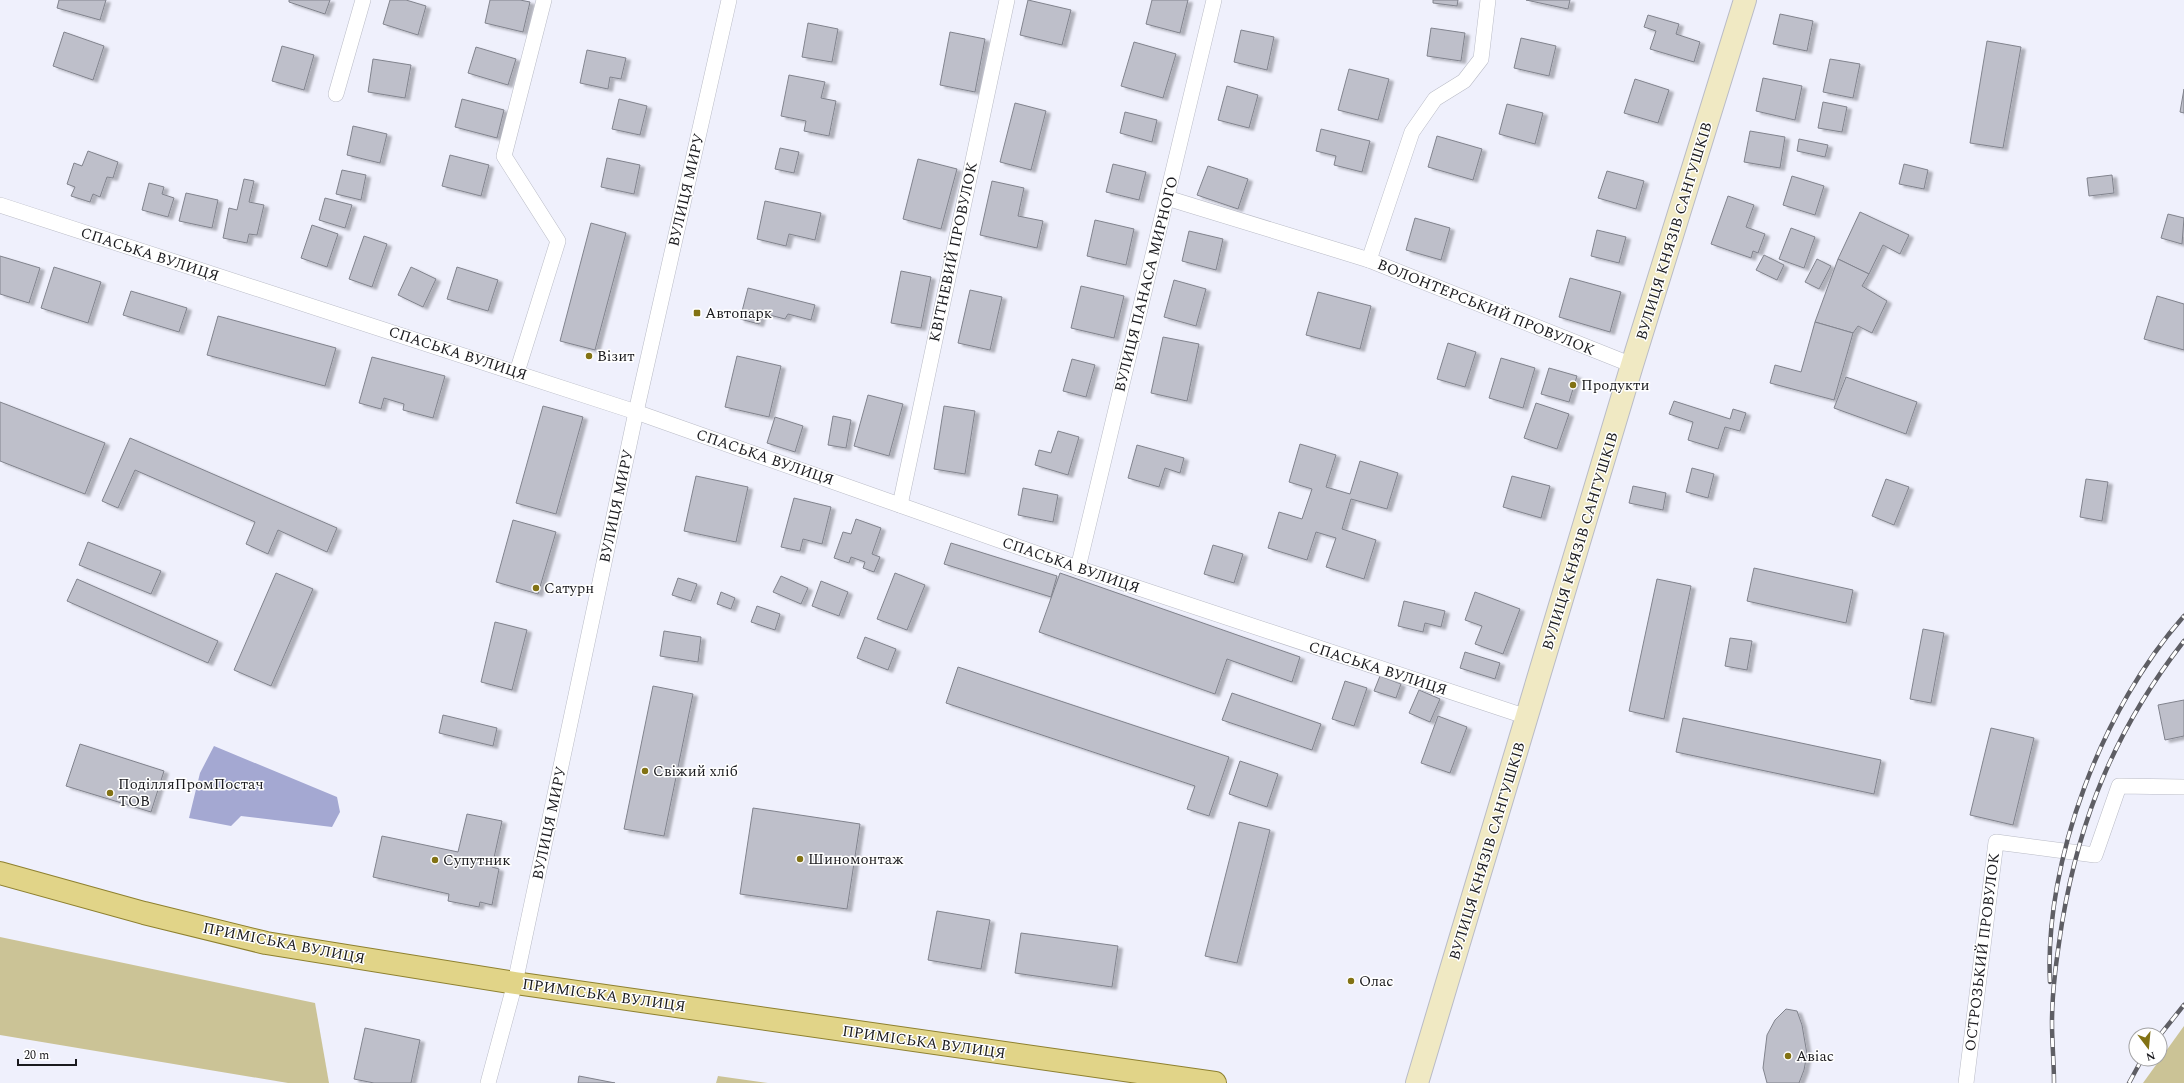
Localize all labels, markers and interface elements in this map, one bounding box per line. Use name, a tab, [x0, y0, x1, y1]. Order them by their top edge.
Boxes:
street label: ВУЛИЦЯ КНЯЗІВ САНГУШКІВ	[1630, 119, 1719, 343]
street label: ВУЛИЦЯ МИРУ	[662, 131, 711, 249]
street label: КВІТНЕВИЙ ПРОВУЛОК	[923, 160, 984, 344]
street label: ВУЛИЦЯ ПАНАСА МИРНОГО	[1109, 174, 1184, 394]
street label: СПАСЬКА ВУЛИЦЯ	[78, 221, 222, 288]
street label: ВОЛОНТЕРСЬКИЙ ПРОВУЛОК	[1374, 253, 1598, 362]
place label: Автопарк	[705, 302, 772, 325]
marker: Автопарк	[692, 308, 702, 318]
street label: СПАСЬКА ВУЛИЦЯ	[386, 320, 530, 387]
place label: Візит	[597, 345, 635, 368]
marker: Візит	[584, 351, 594, 361]
place label: Продукти	[1581, 374, 1649, 397]
marker: Продукти	[1568, 380, 1578, 390]
street label: СПАСЬКА ВУЛИЦЯ	[693, 423, 837, 492]
street label: ВУЛИЦЯ КНЯЗІВ САНГУШКІВ	[1536, 429, 1625, 653]
street label: ВУЛИЦЯ МИРУ	[593, 447, 640, 565]
street label: СПАСЬКА ВУЛИЦЯ	[999, 531, 1143, 600]
place label: Сатурн	[544, 577, 594, 600]
marker: Сатурн	[531, 583, 541, 593]
street label: СПАСЬКА ВУЛИЦЯ	[1306, 635, 1450, 702]
street label: ВУЛИЦЯ КНЯЗІВ САНГУШКІВ	[1443, 739, 1532, 963]
place label: Свіжий хліб	[653, 760, 738, 783]
street label: ВУЛИЦЯ МИРУ	[526, 764, 573, 882]
marker: Свіжий хліб	[640, 766, 650, 776]
place label: ПоділляПромПостач ТОВ	[118, 773, 264, 813]
marker: ПоділляПромПостач ТОВ	[105, 788, 115, 798]
place label: Шиномонтаж	[808, 848, 904, 871]
place label: Супутник	[443, 849, 511, 872]
street label: ОСТРОЗЬКИЙ ПРОВУЛОК	[1959, 851, 2006, 1053]
marker: Шиномонтаж	[795, 854, 805, 864]
marker: Супутник	[430, 855, 440, 865]
street label: ПРИМІСЬКА ВУЛИЦЯ	[201, 916, 367, 970]
place label: Олас	[1359, 970, 1394, 993]
street label: ПРИМІСЬКА ВУЛИЦЯ	[521, 973, 687, 1018]
marker: Олас	[1346, 976, 1356, 986]
street label: ПРИМІСЬКА ВУЛИЦЯ	[841, 1020, 1007, 1065]
north arrow	[2128, 1027, 2168, 1067]
scale bar	[18, 1041, 76, 1067]
place label: Авіас	[1796, 1045, 1834, 1068]
text: 20 m	[24, 1046, 49, 1065]
text: N	[2144, 1047, 2157, 1066]
marker: Авіас	[1783, 1051, 1793, 1061]

